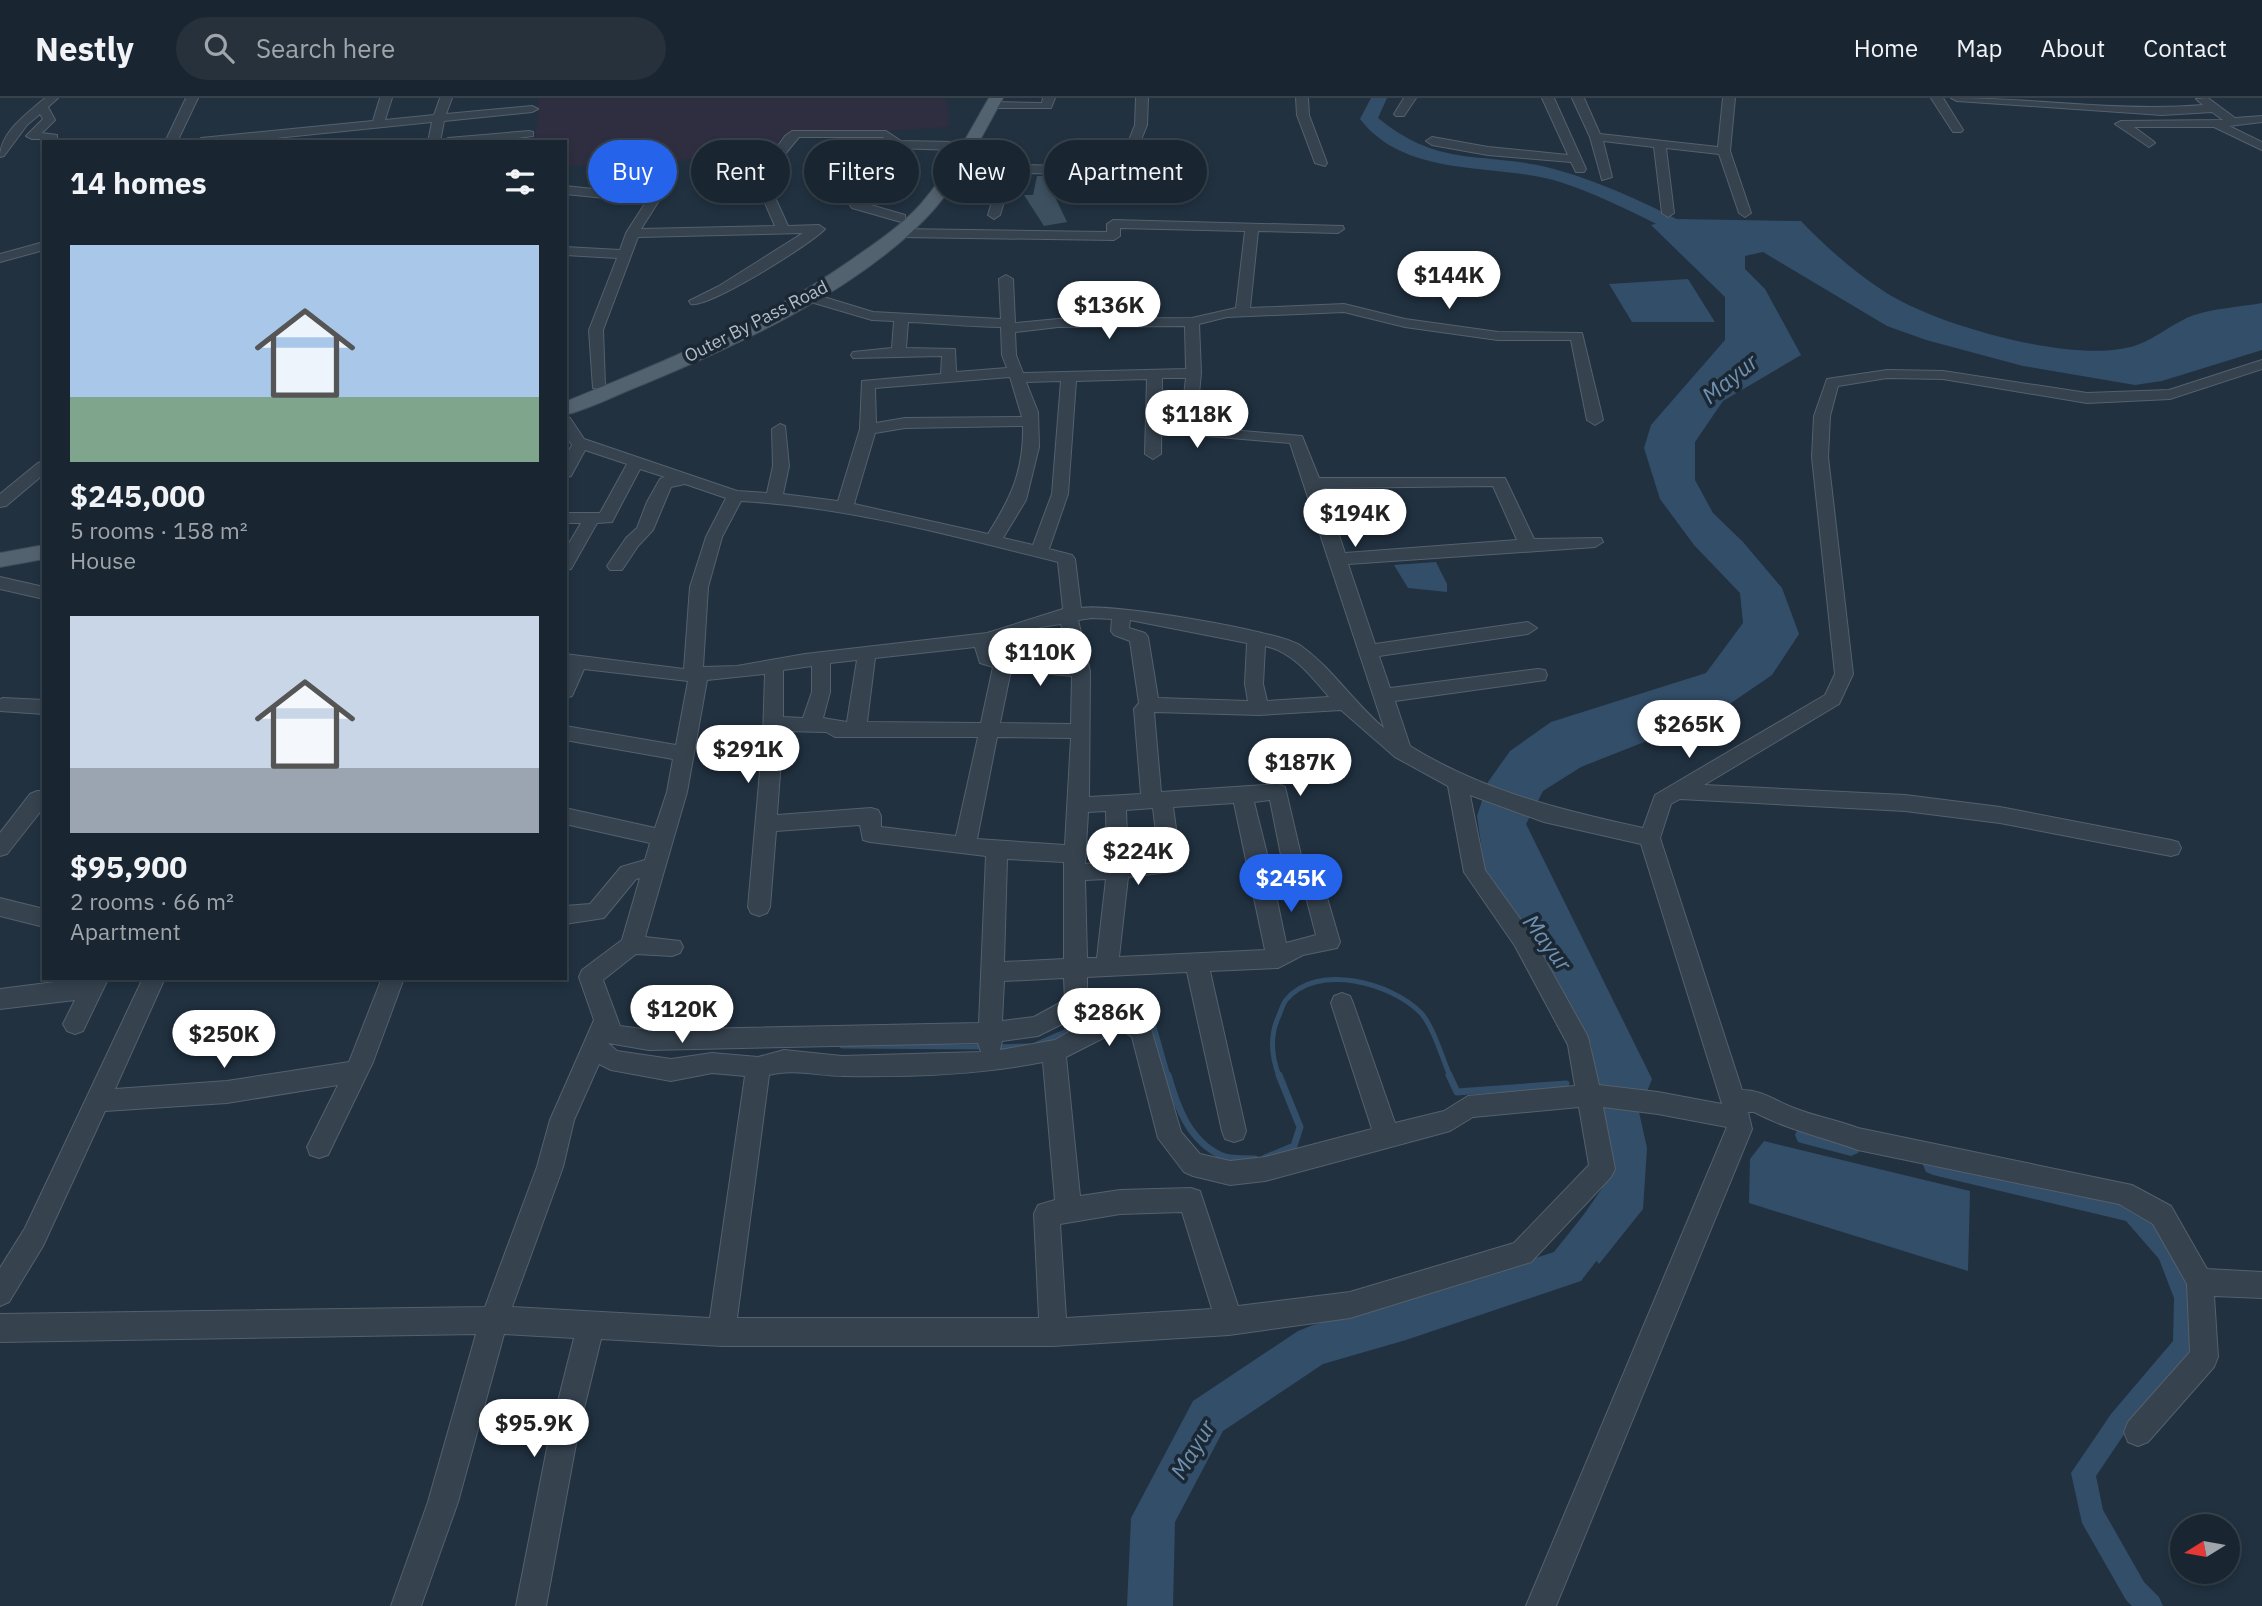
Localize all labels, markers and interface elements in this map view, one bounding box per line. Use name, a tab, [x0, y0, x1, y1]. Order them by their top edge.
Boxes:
search box	[176, 17, 666, 80]
text: Nestly	[35, 27, 134, 70]
icon: search	[200, 29, 238, 67]
text: Search here	[256, 31, 395, 65]
text: Home	[1854, 32, 1918, 64]
text: Map	[1956, 32, 2002, 64]
text: About	[2040, 32, 2105, 64]
text: Contact	[2143, 32, 2227, 64]
chip: Buy	[588, 140, 677, 203]
chip: Rent	[691, 140, 790, 203]
chip: Filters	[804, 140, 919, 203]
chip: New	[933, 140, 1030, 203]
chip: Apartment	[1044, 140, 1207, 203]
text: 14 homes	[70, 163, 207, 202]
icon: filters	[501, 163, 539, 201]
pin: $144K	[1400, 252, 1498, 311]
text: $144K	[1413, 259, 1485, 289]
street label: Outer By Pass Road	[680, 275, 832, 367]
pin: $136K	[1060, 282, 1158, 341]
text: $136K	[1073, 289, 1145, 319]
icon: home	[242, 290, 368, 416]
water label: Mayur	[1695, 346, 1764, 410]
pin: $118K	[1148, 390, 1246, 450]
text: $118K	[1161, 398, 1233, 428]
text: $245,000	[70, 476, 205, 515]
pin: $194K	[1306, 490, 1404, 549]
text: $194K	[1319, 497, 1391, 527]
text: 5 rooms · 158 m²	[70, 515, 248, 545]
text: House	[70, 545, 136, 575]
pin: $110K	[991, 628, 1089, 688]
text: $110K	[1004, 636, 1076, 666]
icon: home	[242, 661, 368, 787]
pin: $265K	[1640, 700, 1738, 760]
text: $265K	[1653, 708, 1725, 738]
pin: $291K	[699, 726, 797, 785]
text: $291K	[712, 733, 784, 763]
pin: $187K	[1251, 738, 1349, 798]
text: $187K	[1264, 746, 1336, 776]
pin: $224K	[1089, 828, 1187, 887]
text: $224K	[1102, 835, 1174, 865]
text: $95,900	[70, 847, 187, 886]
pin: $245K	[1242, 854, 1340, 914]
text: $245K	[1255, 862, 1327, 892]
text: 2 rooms · 66 m²	[70, 886, 234, 916]
water label: Mayur	[1517, 908, 1580, 977]
text: Apartment	[70, 916, 181, 946]
pin: $120K	[633, 986, 731, 1045]
pin: $286K	[1060, 988, 1158, 1048]
text: $120K	[646, 993, 718, 1023]
text: $286K	[1073, 996, 1145, 1026]
pin: $250K	[175, 1010, 273, 1070]
text: $250K	[188, 1018, 260, 1048]
pin: $95.9K	[477, 1400, 591, 1459]
text: $95.9K	[495, 1407, 573, 1437]
water label: Mayur	[1163, 1413, 1222, 1484]
north arrow	[2170, 1514, 2240, 1584]
map controls	[2170, 1514, 2240, 1584]

